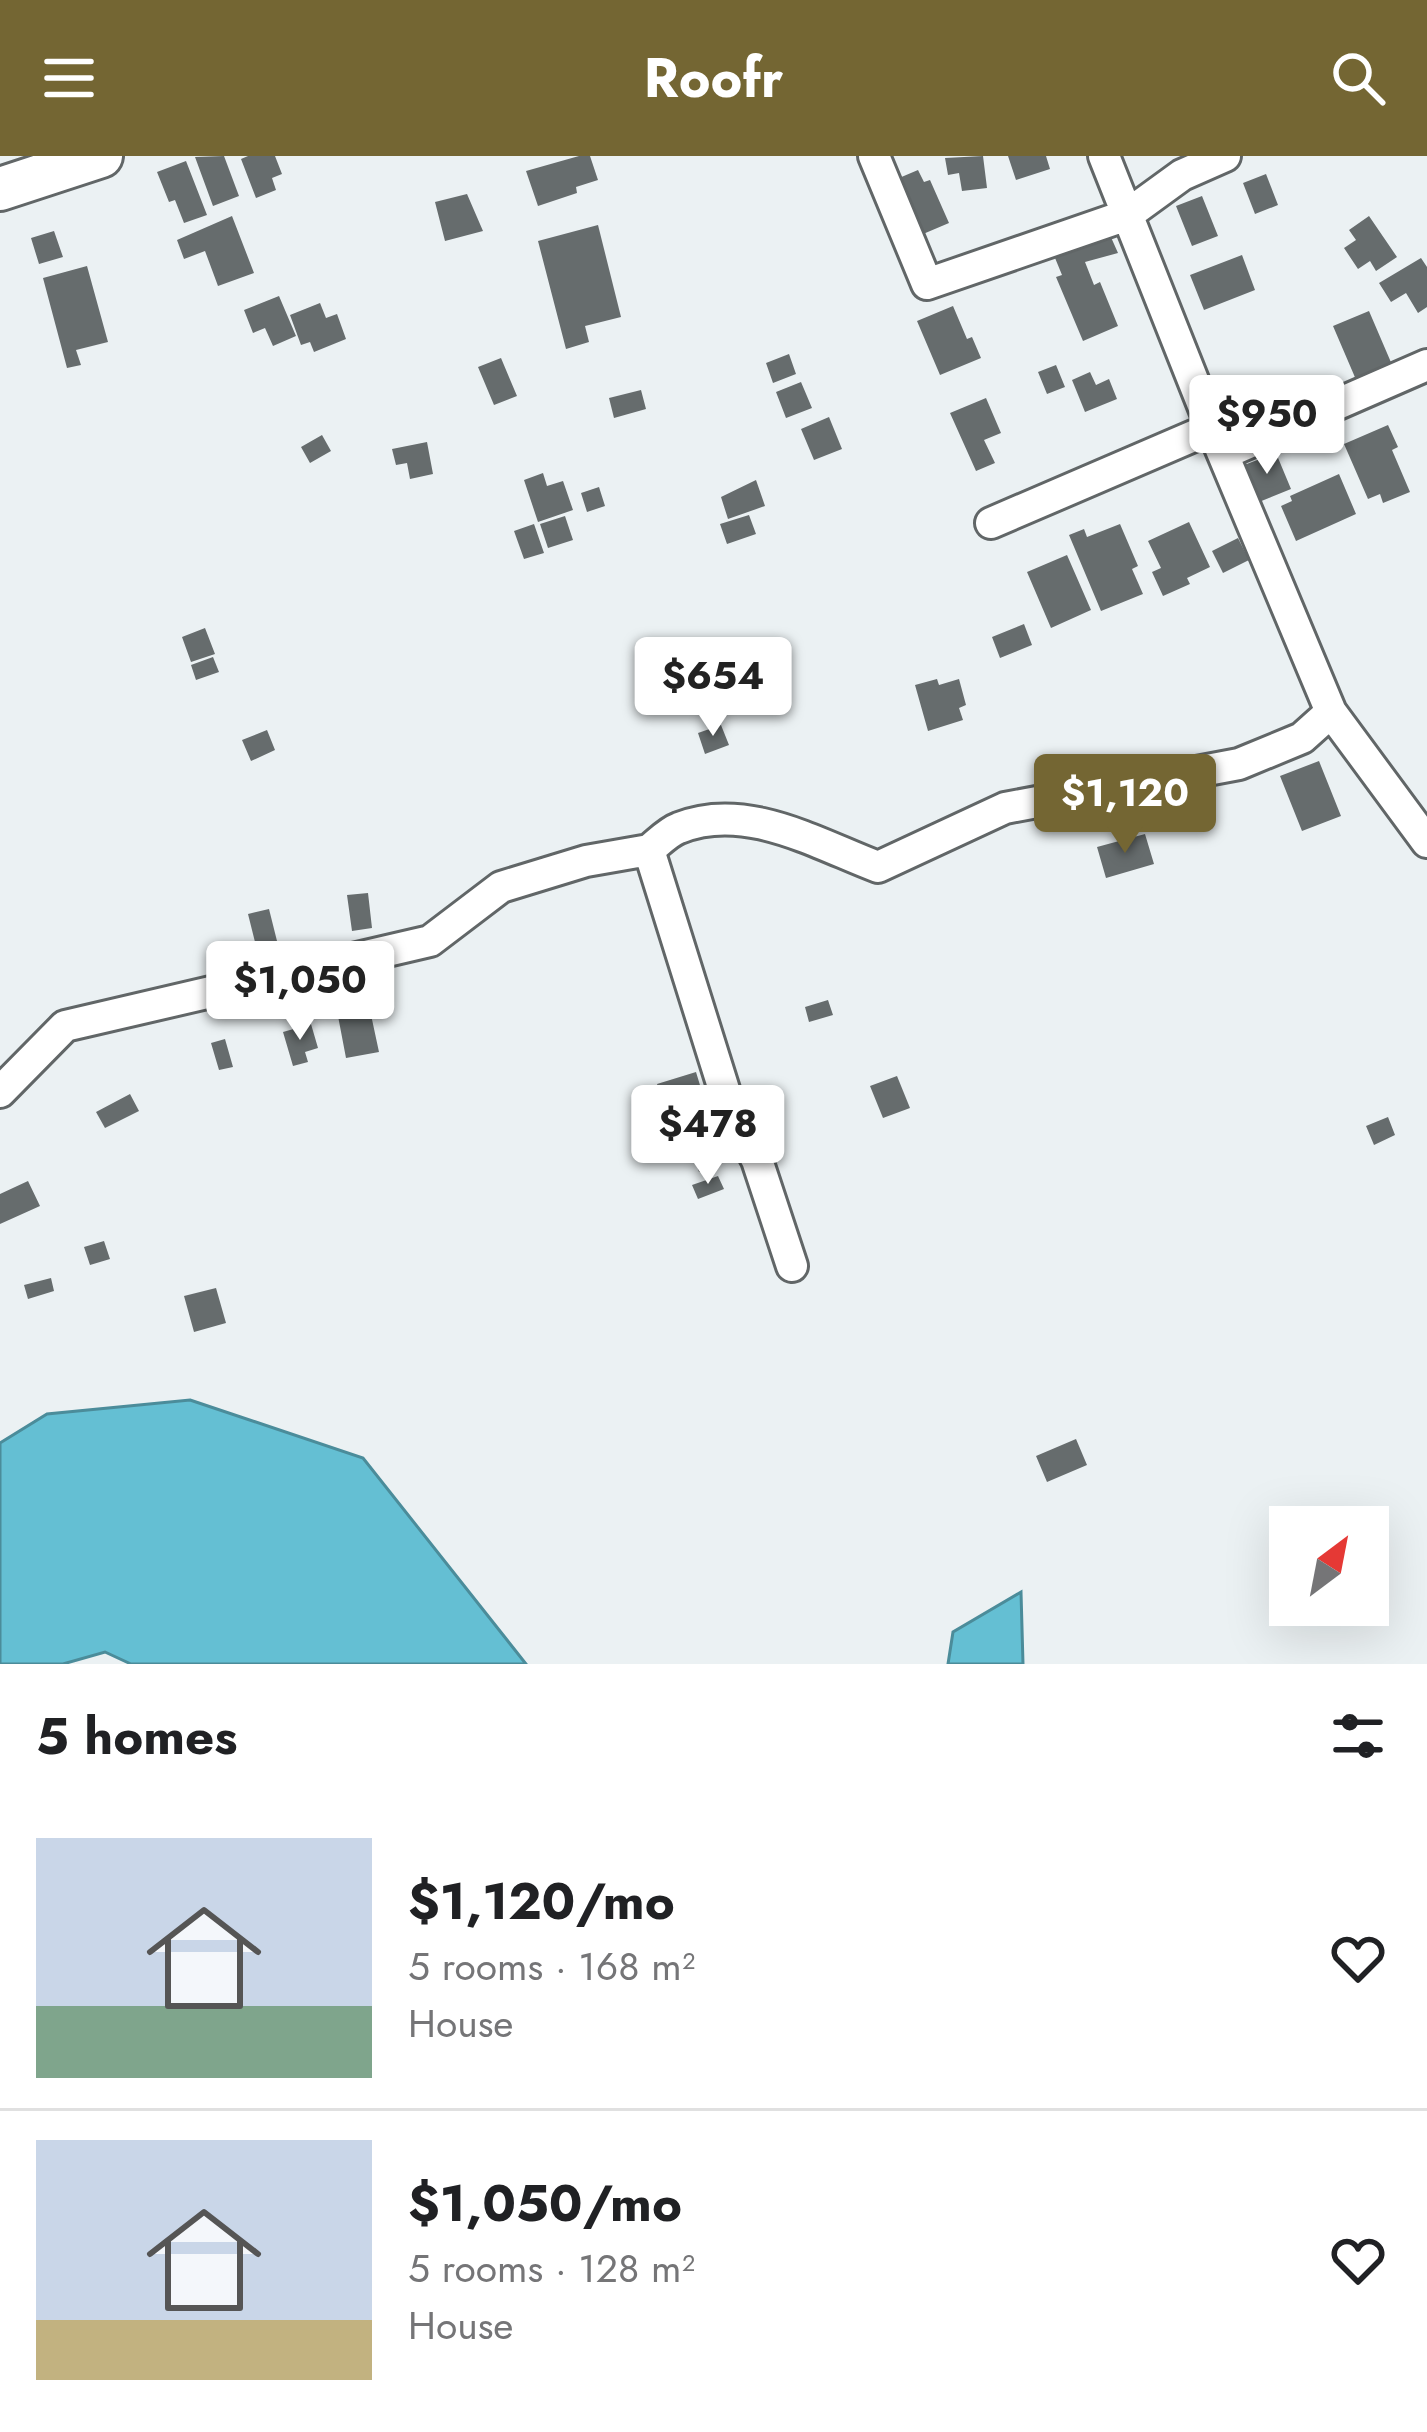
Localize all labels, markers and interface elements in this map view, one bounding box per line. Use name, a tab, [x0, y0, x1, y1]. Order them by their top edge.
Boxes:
text: Roofr	[644, 39, 783, 117]
icon: menu	[36, 45, 102, 111]
icon: search	[1325, 45, 1391, 111]
pin: $950	[1196, 375, 1338, 477]
text: $950	[1216, 385, 1318, 442]
pin: $654	[642, 637, 784, 739]
text: $654	[662, 647, 764, 704]
pin: $1,120	[1027, 754, 1223, 856]
text: $1,120	[1061, 764, 1189, 821]
pin: $1,050	[202, 941, 398, 1043]
text: $1,050	[233, 951, 367, 1008]
pin: $478	[637, 1085, 779, 1187]
text: $478	[658, 1095, 758, 1152]
north arrow	[1269, 1506, 1389, 1626]
map controls	[1269, 1506, 1389, 1626]
text: 5 homes	[36, 1699, 238, 1773]
icon: filters	[1325, 1703, 1391, 1769]
text: $1,120/mo	[408, 1864, 675, 1938]
icon: home	[132, 1886, 276, 2030]
icon: heart	[1325, 1925, 1391, 1991]
text: 5 rooms · 168 m²	[408, 1938, 695, 1995]
text: House	[408, 1995, 513, 2052]
text: $1,050/mo	[408, 2166, 682, 2240]
icon: home	[132, 2188, 276, 2332]
icon: heart	[1325, 2227, 1391, 2293]
text: 5 rooms · 128 m²	[408, 2240, 695, 2297]
text: House	[408, 2297, 513, 2354]

